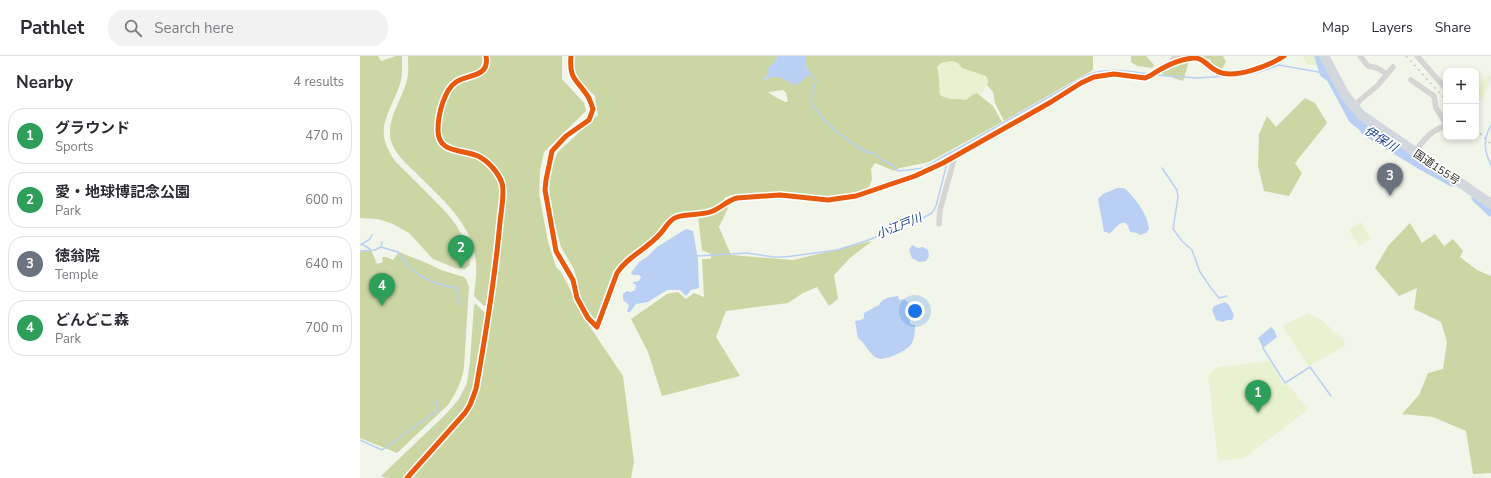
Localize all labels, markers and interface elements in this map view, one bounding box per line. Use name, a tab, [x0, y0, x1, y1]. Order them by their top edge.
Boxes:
search box	[108, 10, 388, 46]
text: Pathlet	[20, 15, 84, 41]
icon: search	[122, 17, 144, 39]
text: Search here	[154, 18, 234, 38]
text: Map	[1322, 18, 1349, 37]
text: Layers	[1371, 18, 1413, 37]
text: Share	[1435, 18, 1471, 37]
map controls	[1443, 68, 1479, 140]
button: +	[1443, 68, 1479, 104]
text: Nearby	[16, 71, 73, 94]
text: 4 results	[293, 73, 344, 91]
button: −	[1443, 104, 1479, 140]
text: グラウンド	[55, 118, 130, 138]
water label: 伊保川	[1361, 123, 1402, 156]
text: 1	[26, 127, 34, 145]
text: 470 m	[305, 127, 343, 145]
text: Sports	[55, 138, 94, 156]
street label: 国道155号	[1411, 146, 1463, 188]
pin: 3	[1377, 163, 1403, 196]
text: 愛・地球博記念公園	[55, 182, 190, 202]
text: 2	[26, 191, 34, 209]
text: 600 m	[305, 191, 343, 209]
text: Park	[55, 202, 81, 220]
water label: 小江戸川	[874, 209, 926, 242]
pin: 2	[448, 235, 474, 268]
text: 徳翁院	[55, 246, 100, 266]
text: 3	[26, 255, 34, 273]
text: 640 m	[305, 255, 343, 273]
text: Temple	[55, 266, 98, 284]
pin: 4	[369, 273, 395, 306]
your location	[905, 301, 925, 321]
text: どんどこ森	[55, 310, 129, 330]
text: 4	[26, 319, 34, 337]
text: 700 m	[305, 319, 343, 337]
text: Park	[55, 330, 81, 348]
pin: 1	[1245, 380, 1271, 413]

